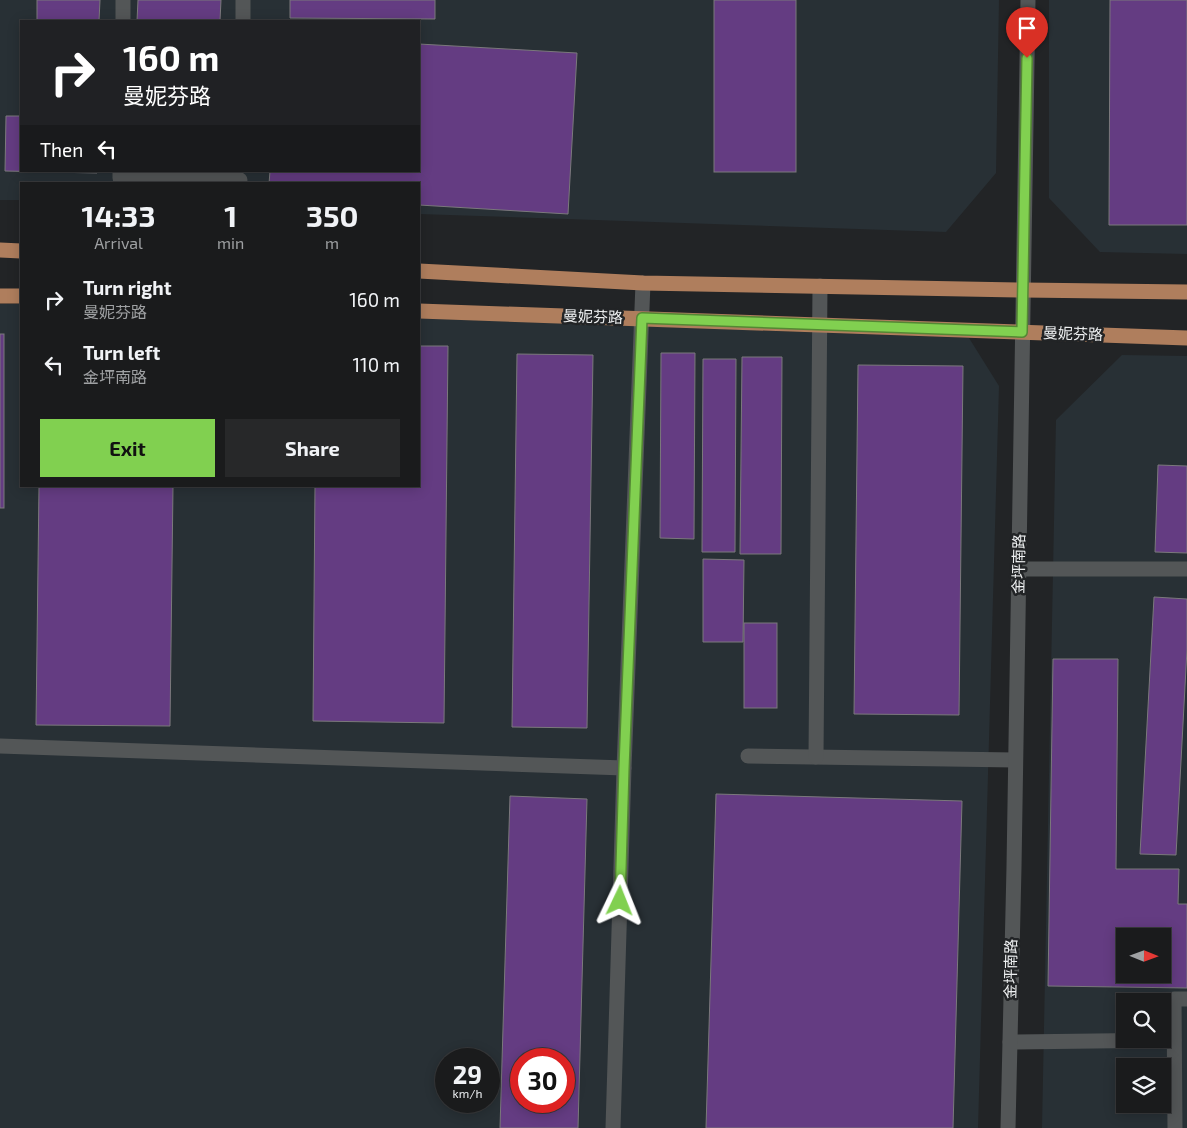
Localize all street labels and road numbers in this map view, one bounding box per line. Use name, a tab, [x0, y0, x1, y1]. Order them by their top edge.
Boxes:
street label: 曼妮芬路	[563, 306, 623, 326]
street label: 曼妮芬路	[1043, 323, 1103, 343]
street label: 金坪南路	[1008, 534, 1028, 594]
street label: 金坪南路	[1000, 939, 1020, 999]

